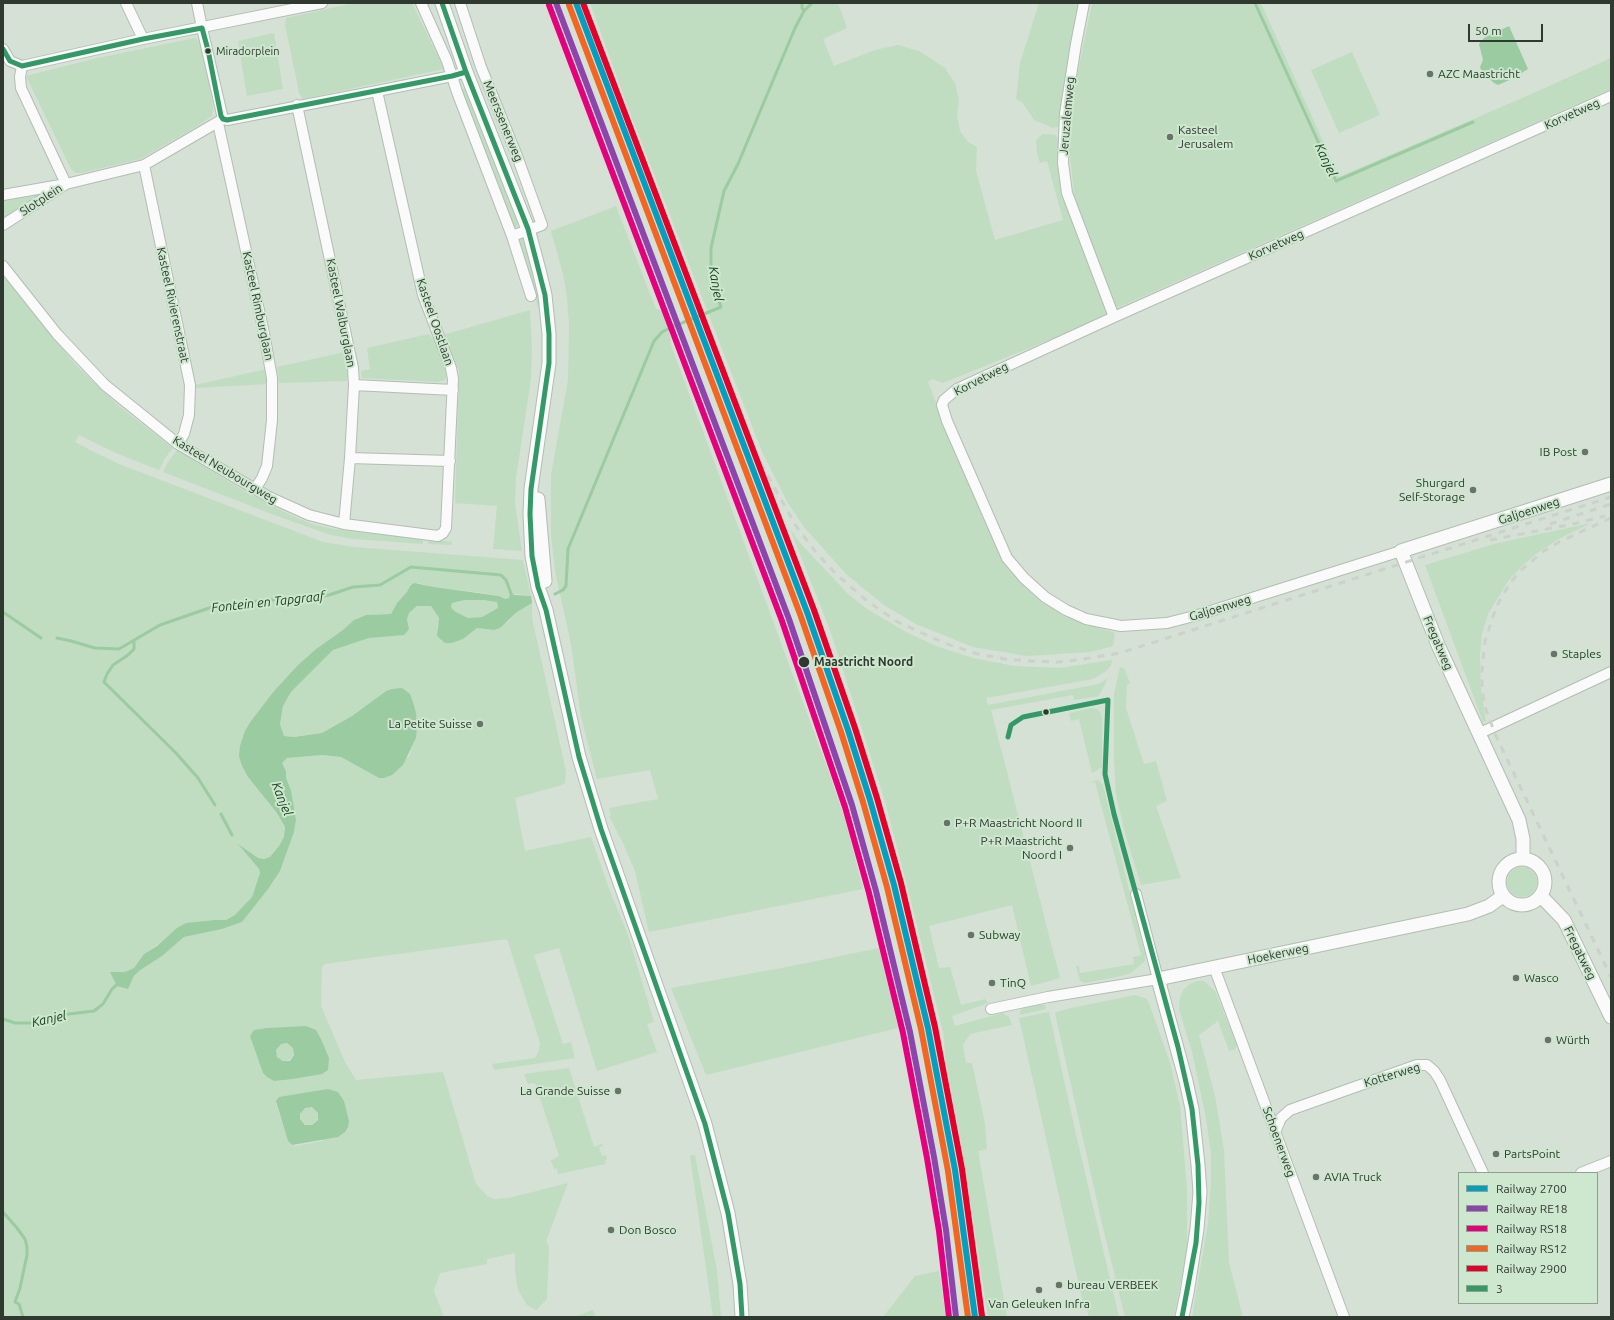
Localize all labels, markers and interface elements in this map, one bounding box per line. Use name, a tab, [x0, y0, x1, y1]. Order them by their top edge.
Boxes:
scale bar	[1470, 16, 1545, 42]
text: 50 m	[1475, 24, 1502, 37]
place label: Miradorplein	[216, 44, 279, 58]
marker: Miradorplein	[203, 46, 213, 56]
place label: AZC Maastricht	[1438, 67, 1520, 81]
marker: AZC Maastricht	[1425, 69, 1435, 79]
street label: Jeruzalemweg	[1056, 76, 1078, 156]
street label: Meerssenerweg	[480, 78, 526, 164]
street label: Korvetweg	[1542, 95, 1602, 133]
place label: Kasteel Jerusalem	[1178, 123, 1233, 151]
marker: Kasteel Jerusalem	[1165, 132, 1175, 142]
water label: Kanjel	[1311, 141, 1341, 179]
street label: Slotplein	[17, 181, 65, 219]
street label: Korvetweg	[1246, 226, 1306, 264]
street label: Kasteel Rivierenstraat	[154, 246, 192, 364]
street label: Kasteel Rimburglaan	[239, 250, 277, 362]
street label: Kasteel Walburglaan	[323, 257, 359, 369]
water label: Kanjel	[705, 265, 727, 303]
street label: Kasteel Oostlaan	[413, 277, 457, 367]
street label: Korvetweg	[951, 359, 1011, 399]
street label: Kasteel Neubourgweg	[170, 433, 280, 507]
place label: IB Post	[1540, 445, 1577, 459]
marker: IB Post	[1580, 447, 1590, 457]
place label: Shurgard Self-Storage	[1399, 476, 1465, 504]
marker: Shurgard Self-Storage	[1468, 485, 1478, 495]
street label: Galjoenweg	[1497, 494, 1561, 528]
water label: Fontein en Tapgraaf	[211, 588, 325, 616]
street label: Galjoenweg	[1188, 592, 1252, 624]
street label: Fregatweg	[1420, 614, 1456, 672]
place label: Staples	[1562, 647, 1601, 661]
marker: Staples	[1549, 649, 1559, 659]
marker: Maastricht Noord	[797, 655, 811, 669]
place label: Maastricht Noord	[814, 655, 913, 669]
unlabelled marker	[1041, 707, 1051, 717]
place label: La Petite Suisse	[389, 717, 472, 731]
marker: La Petite Suisse	[475, 719, 485, 729]
water label: Kanjel	[268, 780, 296, 818]
place label: P+R Maastricht Noord II	[955, 816, 1082, 830]
marker: P+R Maastricht Noord II	[942, 818, 952, 828]
place label: P+R Maastricht Noord I	[981, 834, 1062, 862]
marker: P+R Maastricht Noord I	[1065, 843, 1075, 853]
street label: Fregatweg	[1561, 924, 1599, 982]
place label: Subway	[979, 928, 1020, 942]
marker: Subway	[966, 930, 976, 940]
street label: Hoekerweg	[1246, 941, 1310, 967]
place label: Wasco	[1524, 971, 1559, 985]
marker: Wasco	[1511, 973, 1521, 983]
place label: TinQ	[1000, 976, 1026, 990]
marker: TinQ	[987, 978, 997, 988]
water label: Kanjel	[30, 1008, 68, 1030]
place label: Würth	[1556, 1033, 1590, 1047]
marker: Würth	[1543, 1035, 1553, 1045]
street label: Kotterweg	[1362, 1060, 1422, 1090]
place label: La Grande Suisse	[520, 1084, 610, 1098]
marker: La Grande Suisse	[613, 1086, 623, 1096]
street label: Schoenerweg	[1260, 1105, 1298, 1179]
place label: PartsPoint	[1504, 1147, 1560, 1161]
marker: PartsPoint	[1491, 1149, 1501, 1159]
place label: AVIA Truck	[1324, 1170, 1382, 1184]
marker: AVIA Truck	[1311, 1172, 1321, 1182]
legend	[1458, 1172, 1598, 1304]
text: Railway 2700	[1496, 1182, 1567, 1195]
text: Railway RE18	[1496, 1202, 1567, 1215]
text: Railway RS18	[1496, 1222, 1567, 1235]
place label: Don Bosco	[619, 1223, 677, 1237]
marker: Don Bosco	[606, 1225, 616, 1235]
text: Railway RS12	[1496, 1242, 1567, 1255]
text: Railway 2900	[1496, 1262, 1567, 1275]
place label: bureau VERBEEK	[1067, 1278, 1158, 1292]
marker: bureau VERBEEK	[1054, 1280, 1064, 1290]
text: 3	[1496, 1282, 1503, 1295]
marker: Van Geleuken Infra	[1034, 1285, 1044, 1295]
place label: Van Geleuken Infra	[988, 1297, 1090, 1311]

